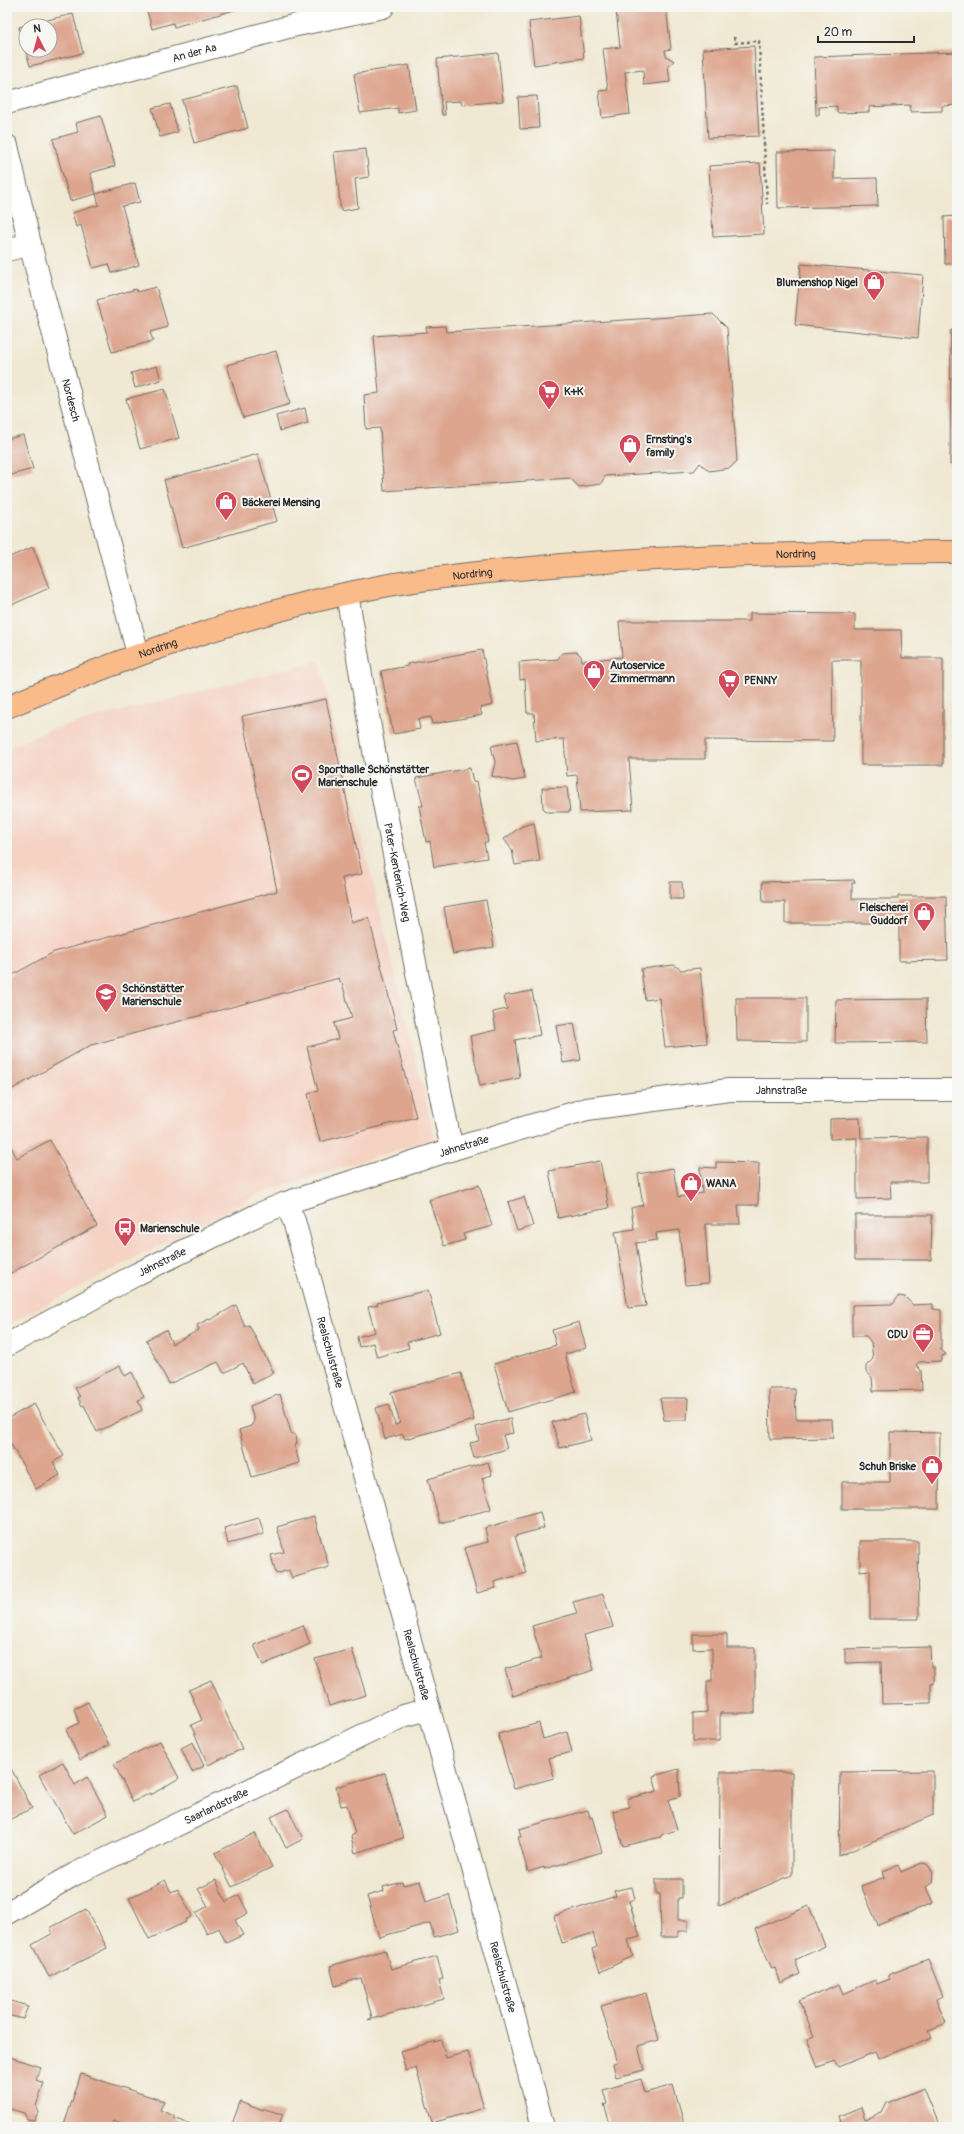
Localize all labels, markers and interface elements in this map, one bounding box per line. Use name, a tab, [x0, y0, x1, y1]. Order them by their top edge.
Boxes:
north arrow	[18, 18, 58, 58]
scale bar	[818, 18, 914, 44]
text: N	[33, 22, 42, 35]
text: 20 m	[824, 25, 853, 40]
street label: An der Aa	[171, 41, 218, 65]
shop icon: Blumenshop Nigel	[861, 269, 887, 302]
place label: Blumenshop Nigel	[776, 276, 858, 289]
street label: Nordesch	[59, 377, 82, 423]
supermarket icon: K+K	[536, 378, 562, 411]
place label: K+K	[564, 385, 584, 398]
shop icon: Ernsting's family	[617, 432, 643, 465]
place label: Ernsting's family	[646, 433, 692, 459]
shop icon: Bäckerei Mensing	[213, 489, 239, 522]
place label: Bäckerei Mensing	[242, 496, 321, 509]
street label: Nordring	[776, 547, 816, 561]
street label: Nordring	[452, 566, 494, 583]
street label: Nordring	[137, 636, 180, 661]
shop icon: Autoservice Zimmermann	[581, 658, 607, 691]
place label: Autoservice Zimmermann	[610, 659, 675, 685]
supermarket icon: PENNY	[716, 667, 742, 700]
place label: PENNY	[744, 674, 778, 687]
sports icon: Sporthalle Schönstätter Marienschule	[289, 762, 315, 795]
place label: Sporthalle Schönstätter Marienschule	[318, 763, 430, 789]
street label: Pater-Kentenich-Weg	[381, 822, 413, 924]
shop icon: Fleischerei Guddorf	[911, 900, 937, 933]
place label: Fleischerei Guddorf	[859, 901, 909, 927]
school or university icon: Schönstätter Marienschule	[93, 981, 119, 1014]
place label: Schönstätter Marienschule	[122, 982, 185, 1008]
street label: Jahnstraße	[755, 1084, 807, 1097]
street label: Jahnstraße	[437, 1133, 491, 1160]
shop icon: WANA	[678, 1170, 704, 1203]
place label: WANA	[706, 1177, 737, 1190]
bus stop icon: Marienschule	[112, 1215, 138, 1248]
place label: Marienschule	[140, 1222, 200, 1235]
street label: Jahnstraße	[136, 1245, 189, 1279]
street label: Realschulstraße	[314, 1315, 346, 1390]
office icon: CDU	[910, 1321, 936, 1354]
place label: CDU	[887, 1328, 908, 1341]
shop icon: Schuh Briske	[919, 1453, 945, 1486]
place label: Schuh Briske	[859, 1460, 917, 1473]
street label: Realschulstraße	[400, 1628, 432, 1702]
street label: Saarlandstraße	[182, 1785, 251, 1827]
street label: Realschulstraße	[487, 1940, 519, 2015]

